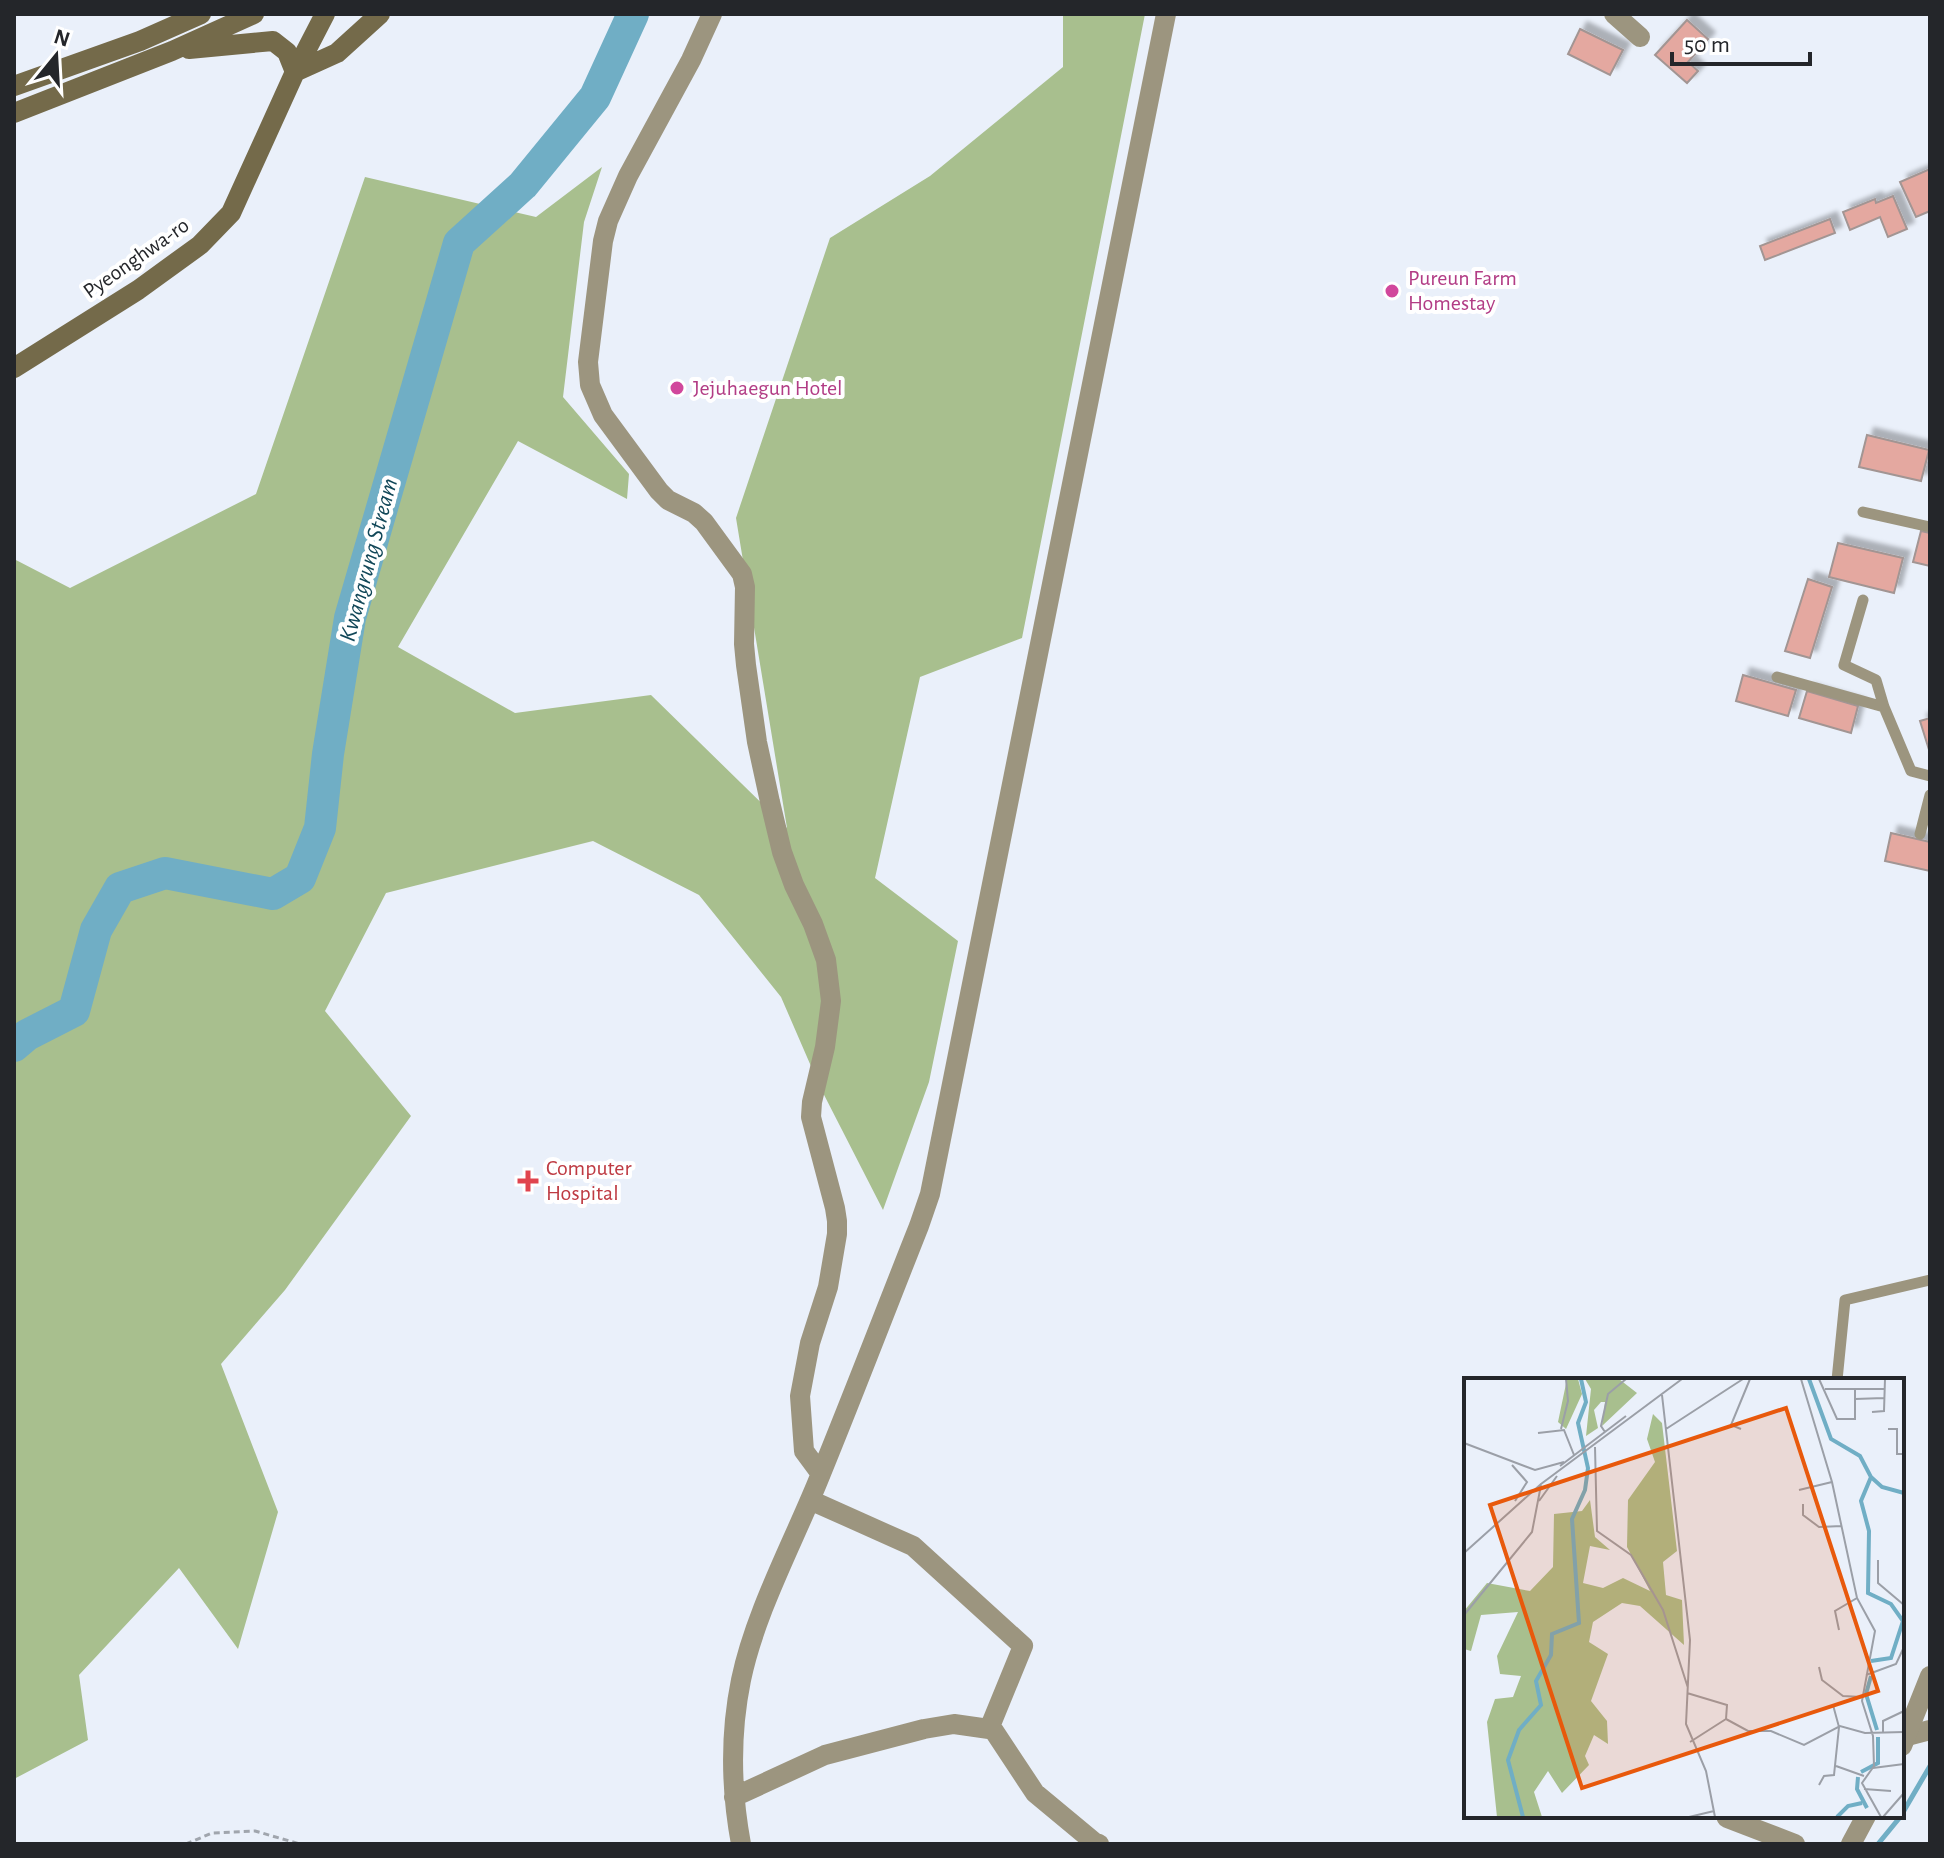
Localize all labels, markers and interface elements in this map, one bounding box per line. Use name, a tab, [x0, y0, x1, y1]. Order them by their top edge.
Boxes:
north arrow	[16, 16, 96, 96]
scale bar	[1672, 16, 1810, 66]
text: N	[51, 25, 73, 51]
text: 50 m	[1684, 33, 1730, 57]
street label: Pyeonghwa-ro	[79, 214, 193, 302]
place label: Pureun Farm Homestay	[1408, 267, 1517, 314]
marker: Pureun Farm Homestay	[1383, 282, 1401, 300]
place label: Jejuhaegun Hotel	[693, 377, 842, 399]
marker: Jejuhaegun Hotel	[668, 379, 686, 397]
water label: Kwangrung Stream	[336, 476, 402, 644]
place label: Computer Hospital	[546, 1157, 632, 1204]
marker: Computer Hospital	[517, 1170, 539, 1192]
inset map	[1464, 1378, 1904, 1818]

